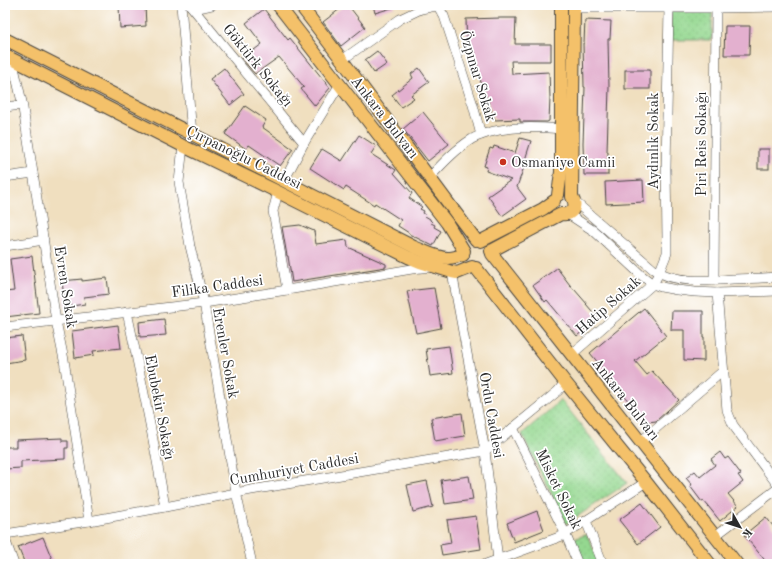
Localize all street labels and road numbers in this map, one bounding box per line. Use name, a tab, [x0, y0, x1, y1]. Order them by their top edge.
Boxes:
street label: Göktürk Sokağı	[219, 22, 295, 110]
street label: Özpınar Sokak	[456, 28, 500, 124]
street label: Ankara Bulvarı	[347, 74, 421, 162]
street label: Piri Reis Sokağı	[695, 91, 710, 197]
street label: Aydınlık Sokak	[647, 92, 662, 190]
street label: Çırpanoğlu Caddesi	[183, 124, 303, 193]
street label: Evren Sokak	[51, 245, 78, 330]
street label: Filika Caddesi	[170, 274, 264, 301]
street label: Hatip Sokak	[574, 274, 644, 338]
street label: Erenler Sokak	[209, 306, 240, 400]
street label: Ebubekir Sokağı	[141, 353, 176, 461]
street label: Ankara Bulvarı	[588, 356, 662, 444]
street label: Ordu Caddesi	[476, 371, 505, 460]
street label: Misket Sokak	[532, 447, 584, 532]
street label: Cumhuriyet Caddesi	[229, 452, 360, 489]

